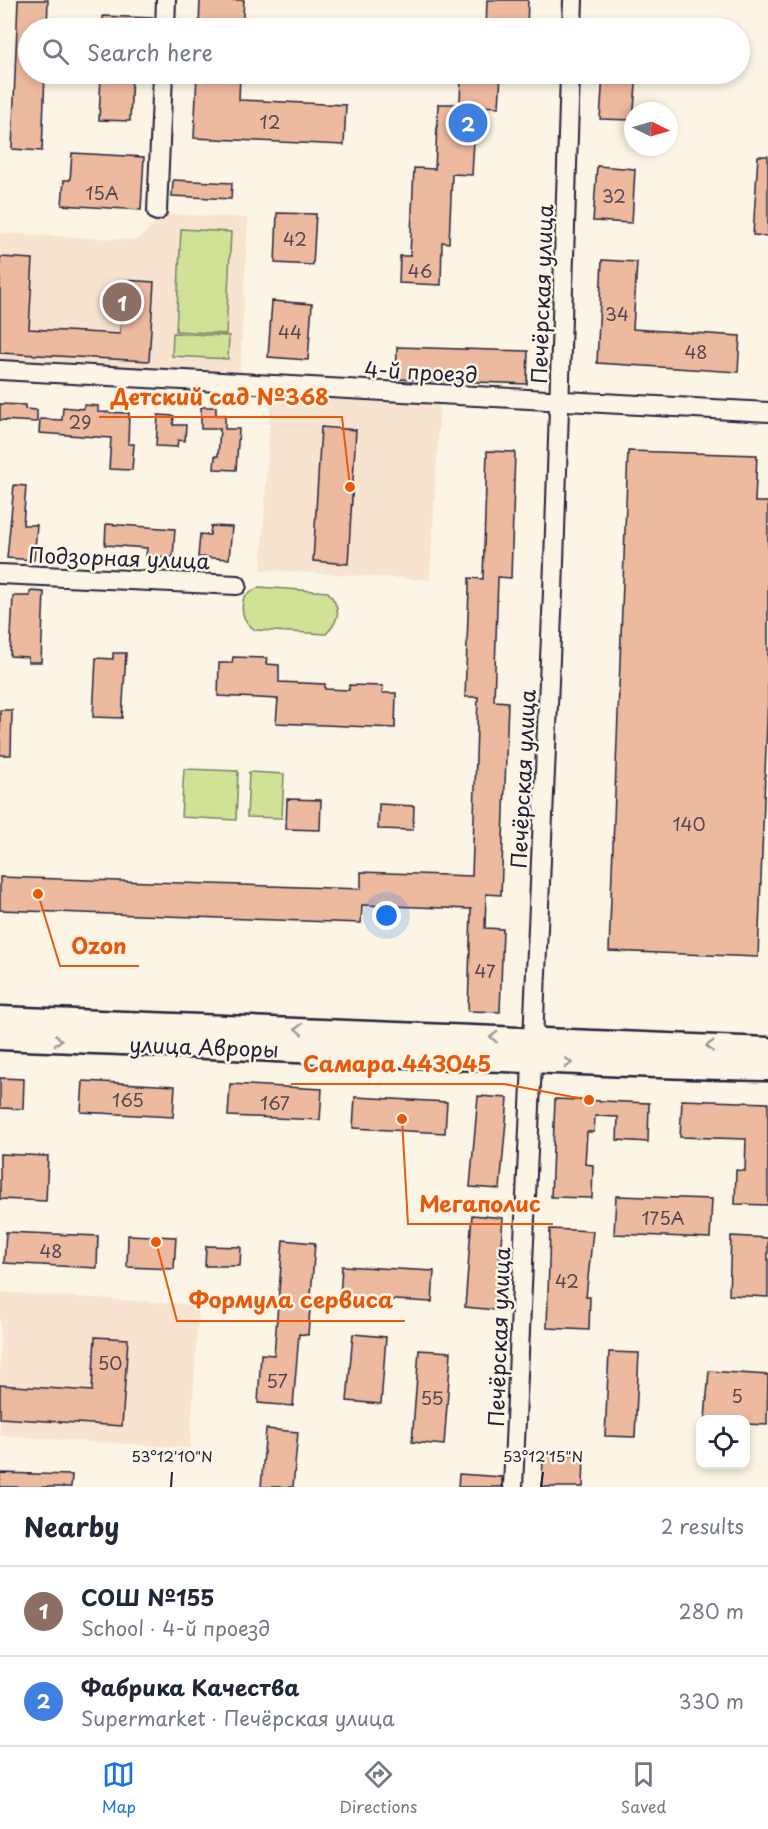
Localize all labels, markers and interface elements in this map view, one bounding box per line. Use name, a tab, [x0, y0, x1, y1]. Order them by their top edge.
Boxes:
search box	[18, 18, 750, 84]
icon: search	[39, 35, 72, 68]
text: Search here	[87, 35, 213, 68]
pin: 2	[448, 100, 488, 146]
north arrow	[624, 102, 678, 156]
house number: 12	[260, 108, 280, 135]
house number: 15А	[85, 179, 119, 206]
house number: 32	[602, 182, 626, 209]
street label: Печёрская улица	[522, 203, 560, 384]
house number: 42	[283, 225, 307, 252]
house number: 46	[408, 257, 432, 284]
pin: 1	[102, 280, 142, 324]
house number: 34	[605, 300, 629, 327]
house number: 44	[278, 318, 302, 345]
house number: 48	[684, 338, 708, 365]
street label: 4-й проезд	[364, 352, 478, 390]
callout: Детский сад №368	[99, 377, 342, 417]
text: Детский сад №368	[110, 379, 329, 412]
house number: 29	[69, 408, 91, 435]
street label: Подзорная улица	[28, 538, 211, 576]
street label: Печёрская улица	[501, 688, 543, 869]
house number: 140	[672, 810, 706, 837]
your location	[372, 901, 401, 930]
callout: Ozon	[60, 926, 139, 966]
text: Ozon	[71, 928, 127, 961]
house number: 47	[474, 957, 496, 984]
one-way arrow	[294, 1023, 303, 1036]
street label: улица Авроры	[129, 1027, 279, 1065]
one-way arrow	[489, 1031, 498, 1044]
one-way arrow	[54, 1034, 63, 1047]
one-way arrow	[705, 1040, 714, 1052]
callout: Самара 443045	[291, 1044, 504, 1084]
text: Самара 443045	[303, 1046, 491, 1079]
one-way arrow	[563, 1057, 572, 1070]
house number: 165	[112, 1086, 144, 1113]
house number: 167	[260, 1089, 290, 1116]
callout: Мегаполис	[408, 1184, 553, 1224]
text: Мегаполис	[419, 1186, 541, 1219]
house number: 175А	[641, 1204, 685, 1231]
house number: 48	[39, 1237, 63, 1264]
street label: Печёрская улица	[479, 1246, 517, 1427]
house number: 42	[555, 1267, 579, 1294]
callout: Формула сервиса	[177, 1281, 405, 1321]
text: Формула сервиса	[189, 1282, 394, 1315]
house number: 50	[98, 1349, 122, 1376]
house number: 57	[266, 1367, 288, 1394]
house number: 5	[731, 1382, 743, 1409]
house number: 55	[420, 1384, 444, 1411]
map controls	[696, 1415, 750, 1469]
button: locate	[696, 1415, 750, 1469]
text: 53°12'10"N	[131, 1444, 213, 1467]
text: 53°12'15"N	[503, 1444, 583, 1467]
text: Nearby	[24, 1507, 119, 1546]
text: 2 results	[661, 1511, 744, 1541]
text: СОШ №155	[81, 1580, 214, 1613]
text: 1	[39, 1596, 48, 1626]
text: 280 m	[679, 1596, 744, 1626]
text: School · 4-й проезд	[81, 1613, 270, 1643]
text: Фабрика Качества	[81, 1670, 299, 1703]
text: 2	[36, 1686, 51, 1716]
text: 330 m	[678, 1686, 744, 1716]
text: Supermarket · Печёрская улица	[81, 1703, 395, 1733]
tab: Map	[102, 1758, 136, 1818]
tab: Directions	[339, 1758, 417, 1818]
tab: Saved	[621, 1758, 666, 1818]

